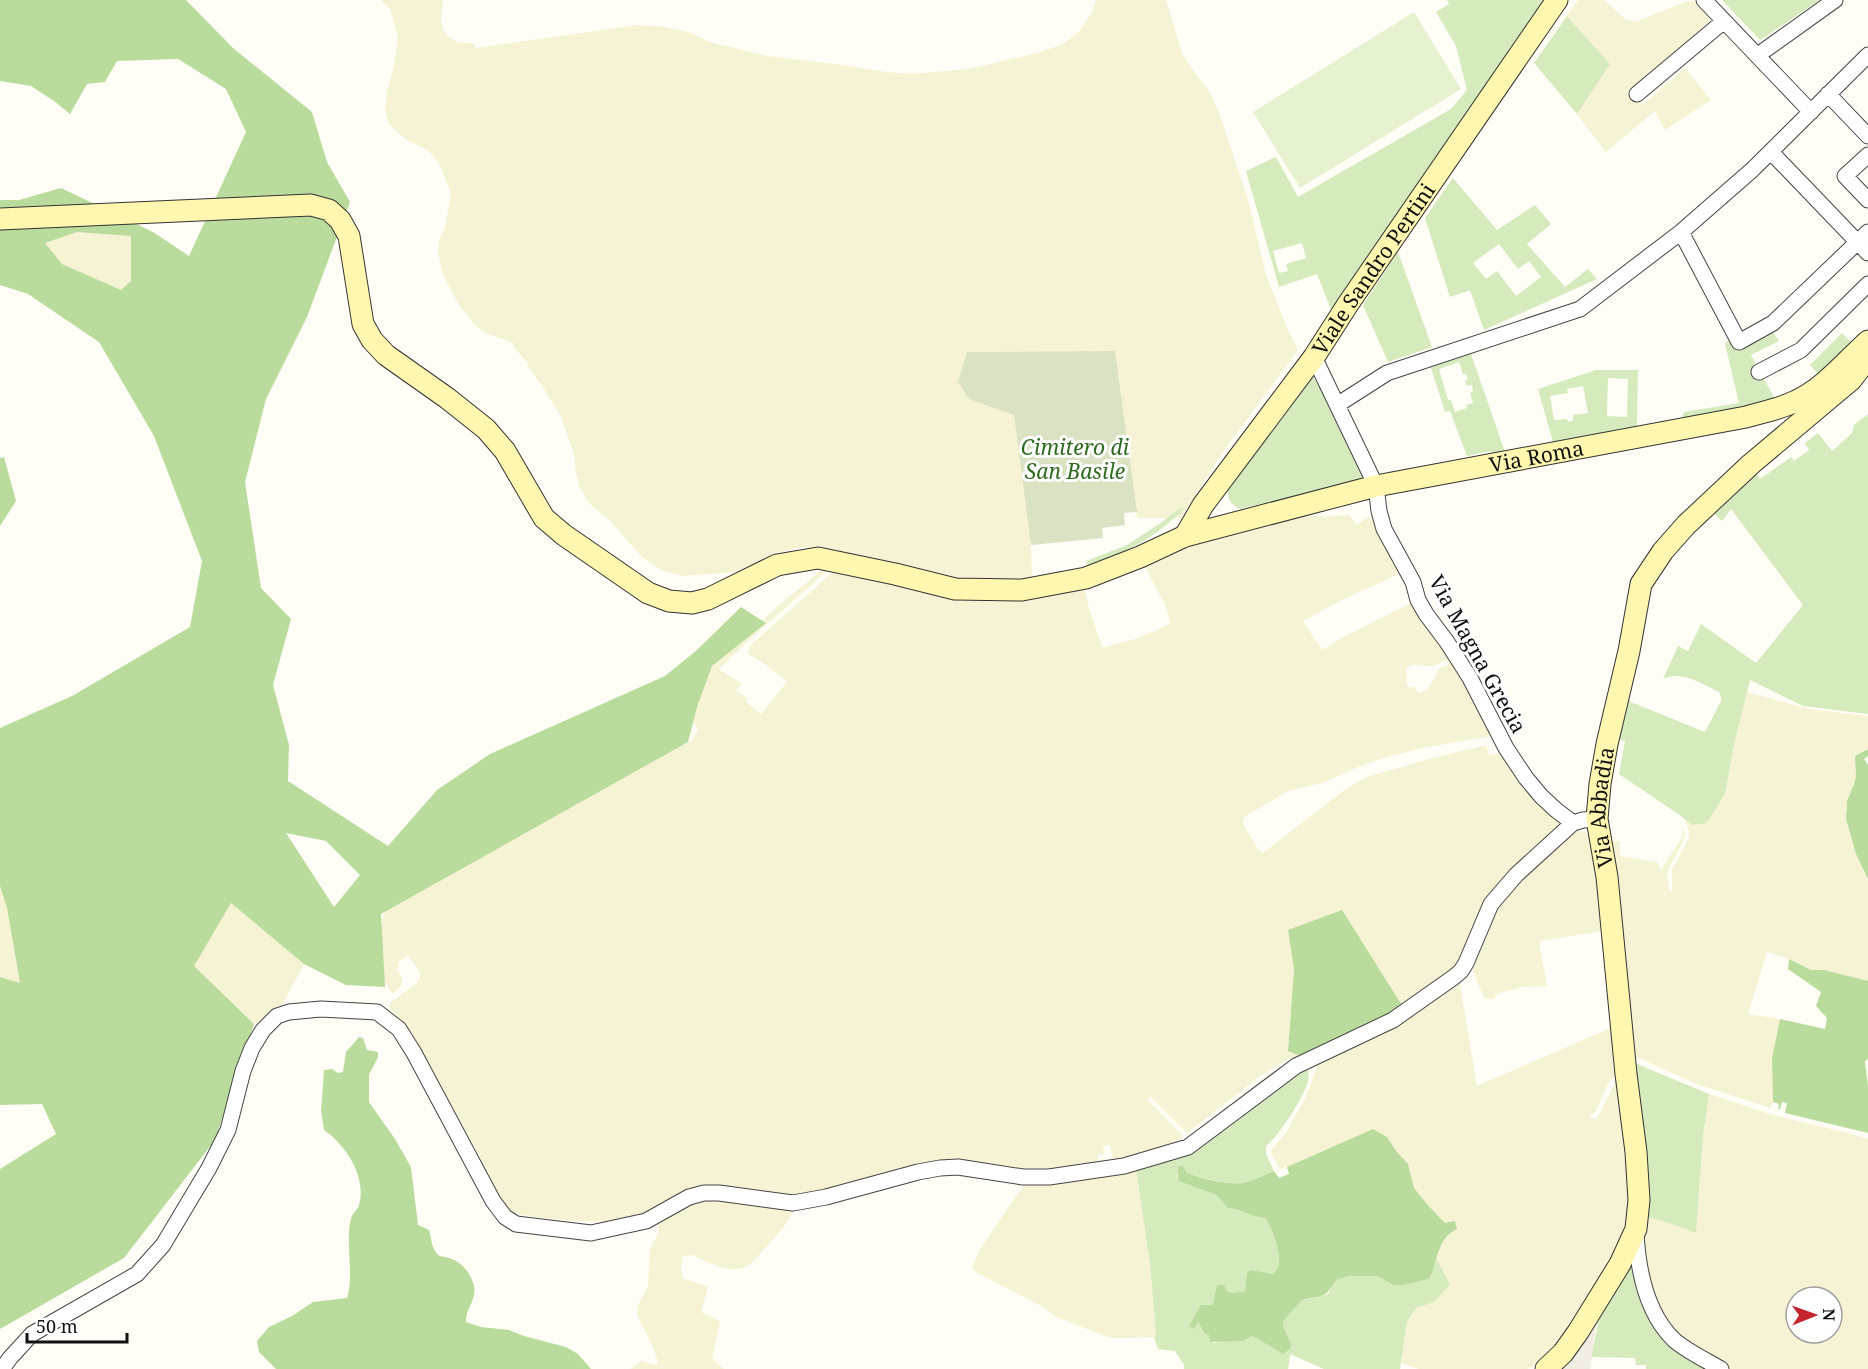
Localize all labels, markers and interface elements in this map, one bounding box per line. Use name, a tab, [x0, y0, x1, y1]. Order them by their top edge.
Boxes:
street label: Viale Sandro Pertini	[1305, 177, 1441, 360]
park label: Cimitero di San Basile	[1021, 433, 1130, 485]
street label: Via Roma	[1487, 434, 1586, 479]
street label: Via Magna Grecia	[1423, 570, 1533, 738]
street label: Via Abbadia	[1583, 744, 1620, 870]
north arrow	[1784, 1285, 1844, 1345]
scale bar	[27, 1306, 128, 1344]
text: N	[1818, 1308, 1840, 1322]
text: 50 m	[36, 1314, 78, 1338]

